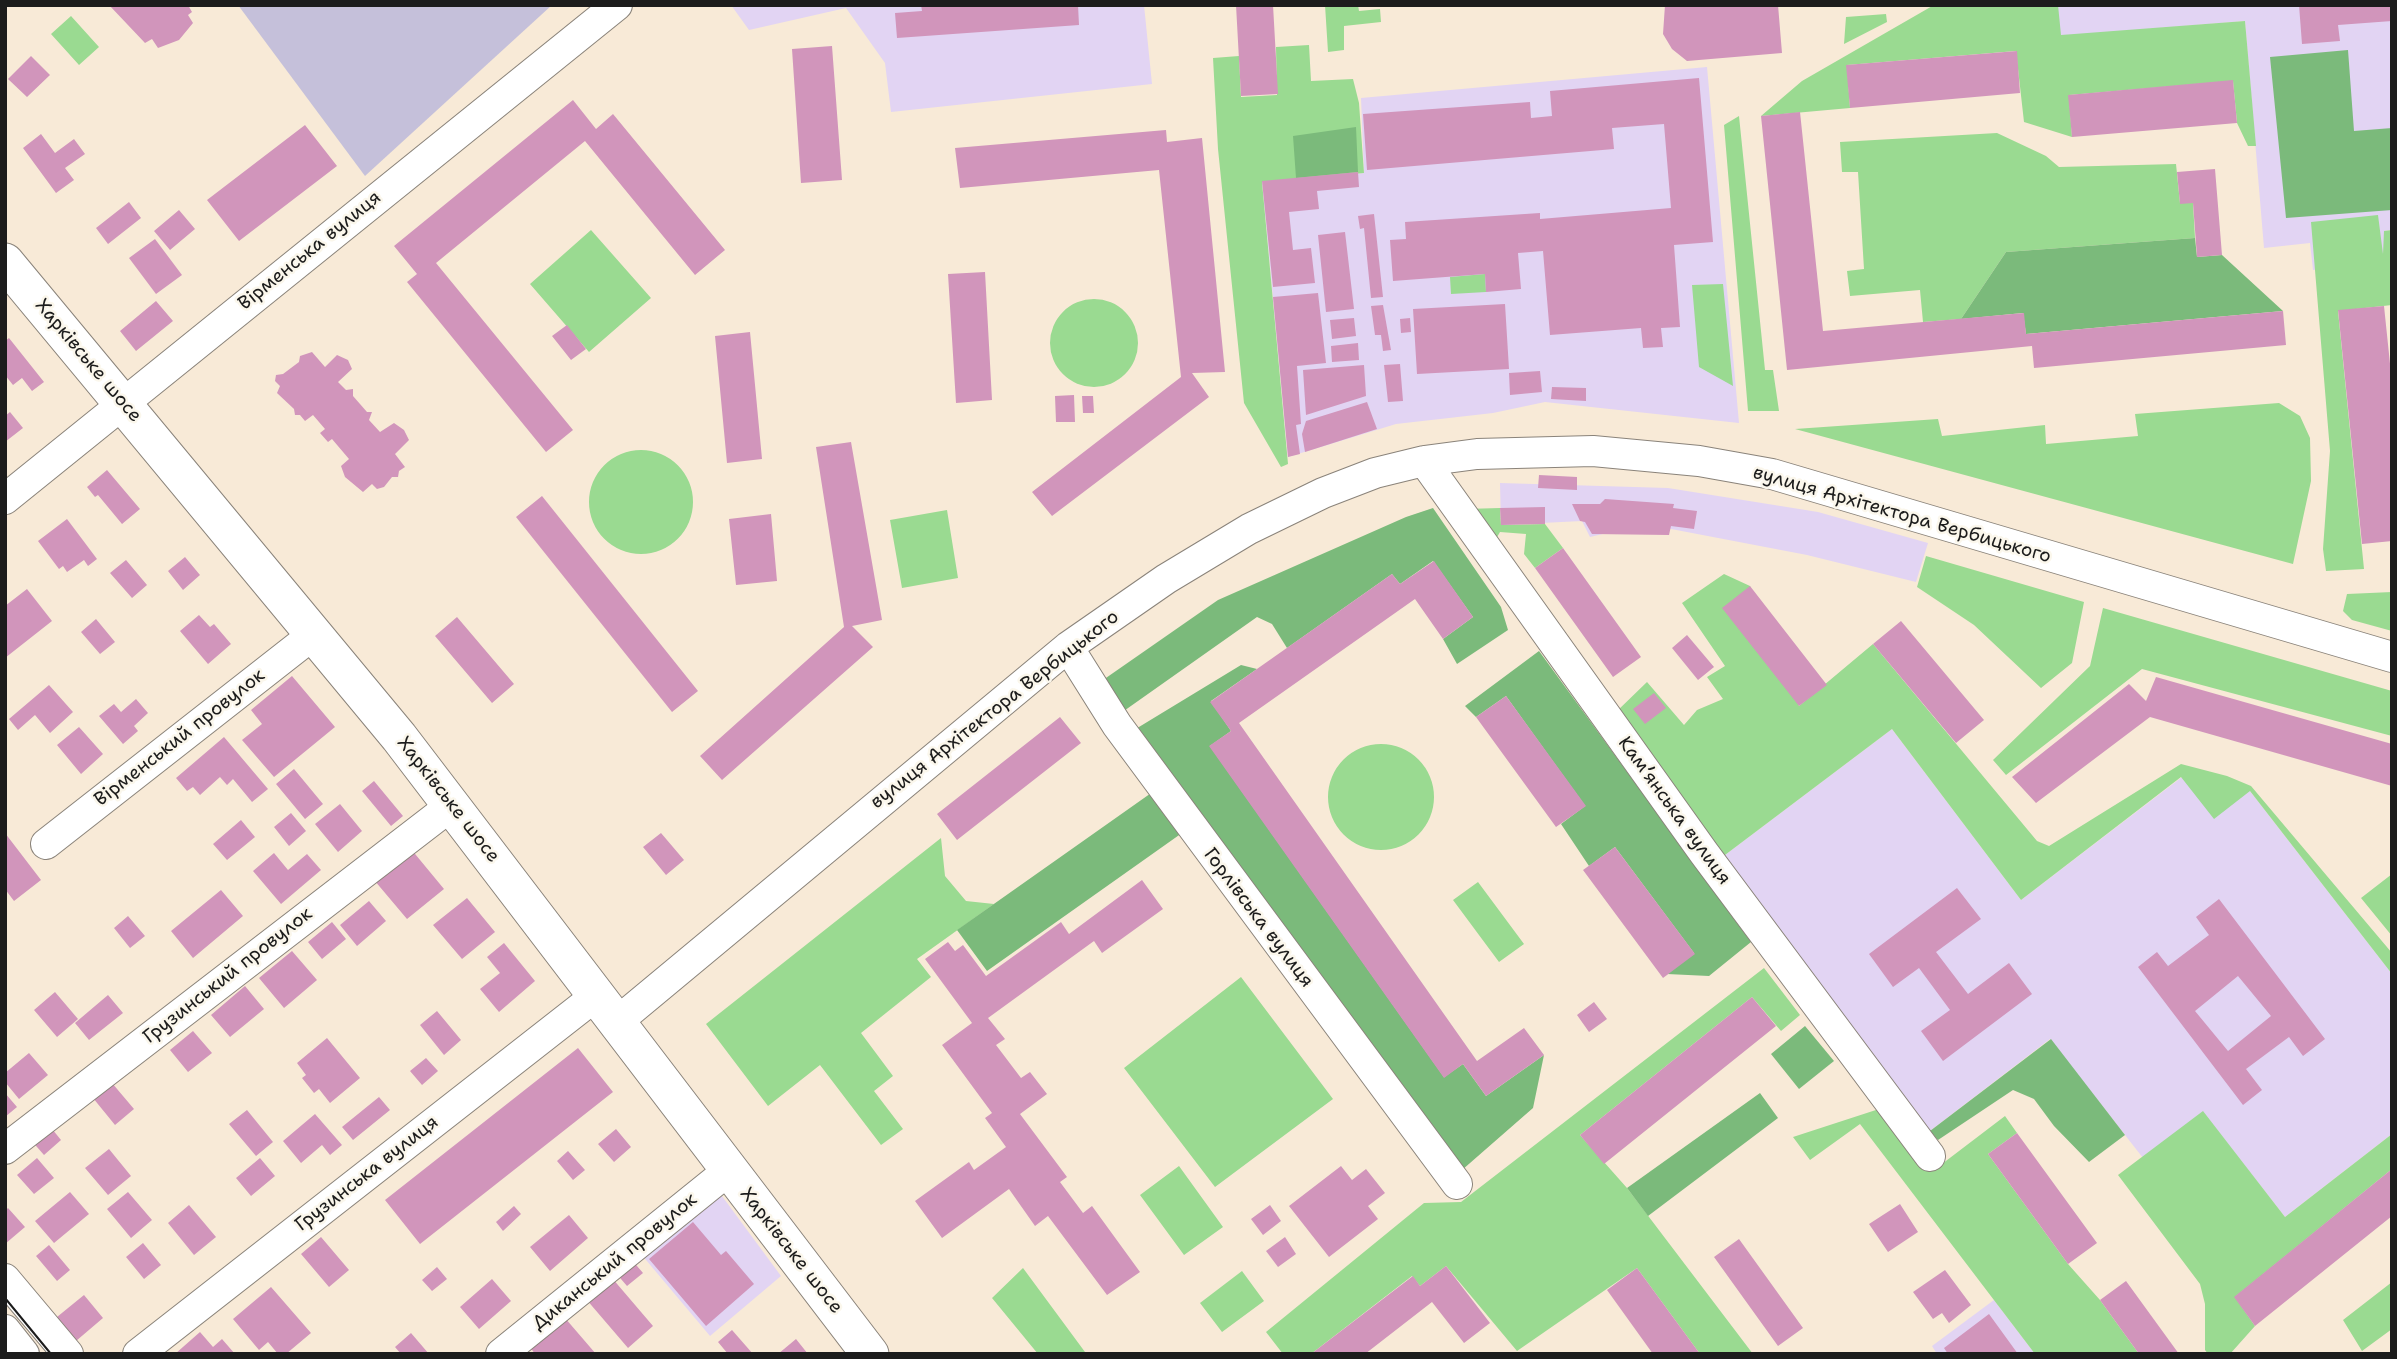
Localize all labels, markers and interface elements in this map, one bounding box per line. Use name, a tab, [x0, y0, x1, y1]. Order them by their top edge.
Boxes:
street label: Вірменська вулиця	[234, 186, 386, 316]
street label: Харківське шосе	[30, 295, 146, 427]
street label: вулиця Архітектора Вербицького	[1750, 461, 2054, 569]
street label: вулиця Архітектора Вербицького	[866, 606, 1124, 814]
street label: Вірменський провулок	[90, 664, 270, 812]
street label: Харківське шосе	[392, 732, 504, 868]
street label: Камʼянська вулиця	[1613, 733, 1735, 889]
street label: Горлівська вулиця	[1198, 844, 1318, 992]
street label: Грузинський провулок	[139, 903, 317, 1049]
street label: Грузинська вулиця	[291, 1111, 443, 1237]
street label: Харківське шосе	[735, 1183, 847, 1319]
street label: Диканський провулок	[528, 1189, 702, 1335]

